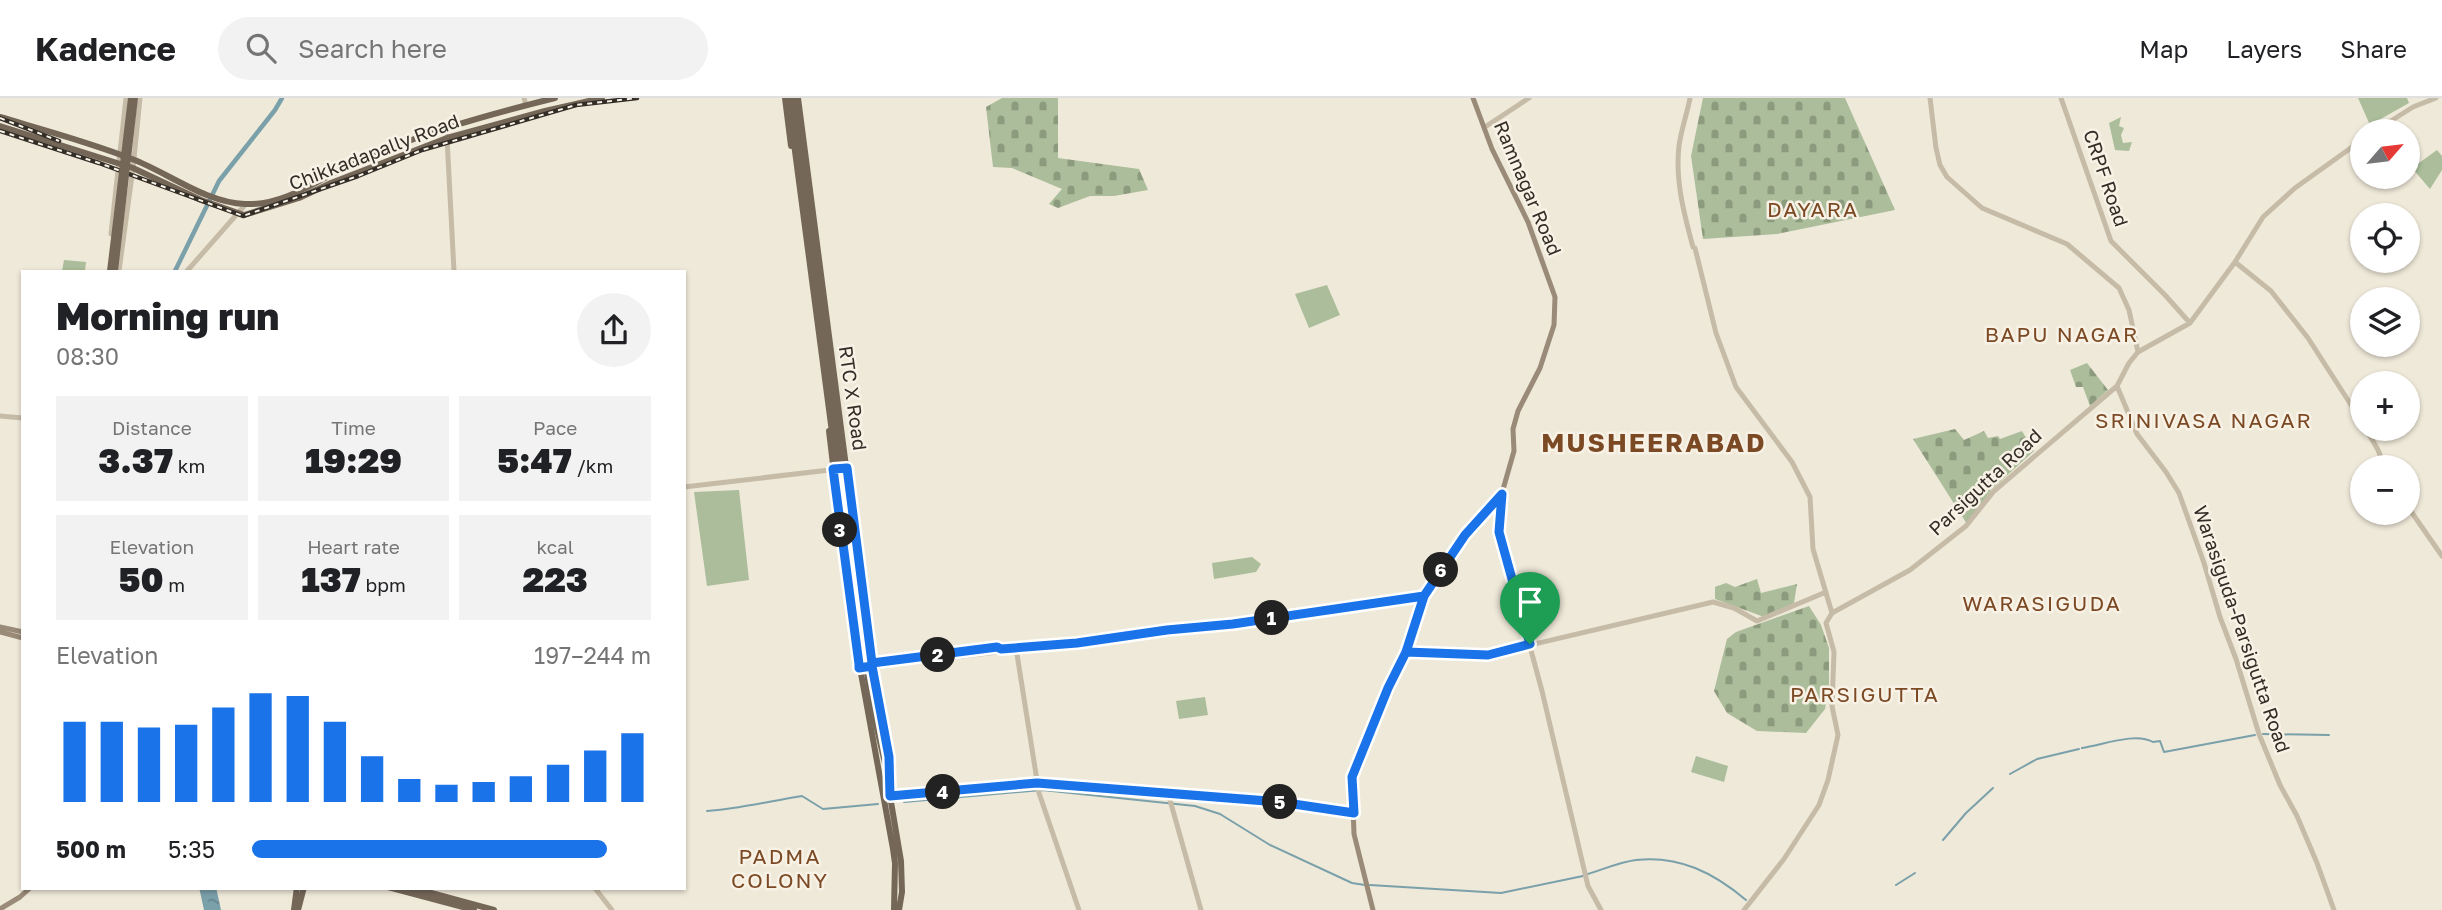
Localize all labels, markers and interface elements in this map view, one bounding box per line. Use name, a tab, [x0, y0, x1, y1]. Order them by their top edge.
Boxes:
search box	[218, 17, 708, 80]
text: Kadence	[35, 29, 176, 68]
icon: search	[242, 29, 280, 67]
text: Search here	[298, 33, 447, 64]
text: Map	[2139, 34, 2188, 63]
text: Layers	[2226, 34, 2302, 63]
text: Share	[2340, 34, 2407, 63]
street label: Chikkadapally Road	[286, 108, 462, 195]
street label: Ramnagar Road	[1490, 117, 1567, 259]
north arrow	[2350, 119, 2420, 189]
map controls	[2350, 119, 2420, 525]
street label: CRPF Road	[2079, 126, 2134, 229]
district label: DAYARA	[1767, 196, 1859, 222]
button: locate	[2350, 203, 2420, 273]
button: layers	[2350, 287, 2420, 357]
text: Morning run	[56, 293, 279, 338]
button: share	[577, 293, 651, 367]
district label: BAPU NAGAR	[1985, 321, 2139, 347]
text: 08:30	[56, 342, 119, 370]
street label: RTC X Road	[835, 344, 872, 452]
button: +	[2350, 371, 2420, 441]
district label: SRINIVASA NAGAR	[2095, 407, 2313, 433]
text: Distance	[112, 416, 192, 439]
text: Time	[331, 416, 376, 439]
text: Pace	[533, 416, 577, 439]
street label: Parsigutta Road	[1924, 424, 2046, 540]
district label: MUSHEERABAD	[1541, 427, 1767, 458]
text: 3.37	[98, 439, 173, 481]
text: 19:29	[305, 439, 402, 481]
text: 5:47	[497, 439, 572, 481]
text: km	[173, 454, 205, 477]
text: /km	[572, 454, 613, 477]
button: −	[2350, 455, 2420, 525]
street label: Warasiguda-Parsigutta Road	[2189, 502, 2296, 755]
pin: 3	[822, 512, 858, 548]
text: 3	[834, 518, 845, 541]
text: Elevation	[110, 535, 194, 558]
text: Heart rate	[307, 535, 400, 558]
text: kcal	[536, 535, 574, 558]
pin: 6	[1424, 552, 1458, 588]
text: 50	[118, 558, 164, 600]
text: 137	[301, 558, 361, 600]
text: 223	[522, 558, 588, 600]
text: 6	[1434, 558, 1447, 581]
pin	[1500, 572, 1560, 644]
text: m	[164, 573, 185, 596]
text: bpm	[361, 573, 406, 596]
icon: arrive	[1511, 583, 1549, 621]
district label: WARASIGUDA	[1962, 590, 2122, 616]
pin: 1	[1254, 601, 1290, 636]
text: 1	[1267, 606, 1276, 629]
pin: 2	[920, 638, 956, 672]
text: Elevation	[56, 641, 158, 669]
text: 197–244 m	[534, 641, 651, 669]
text: 2	[932, 643, 943, 666]
district label: PARSIGUTTA	[1790, 681, 1940, 707]
pin: 4	[926, 774, 960, 810]
text: 4	[937, 780, 948, 803]
pin: 5	[1262, 784, 1298, 820]
text: 5	[1274, 790, 1285, 813]
text: 500 m	[56, 835, 126, 863]
text: 5:35	[168, 835, 215, 863]
district label: PADMA COLONY	[731, 843, 829, 893]

